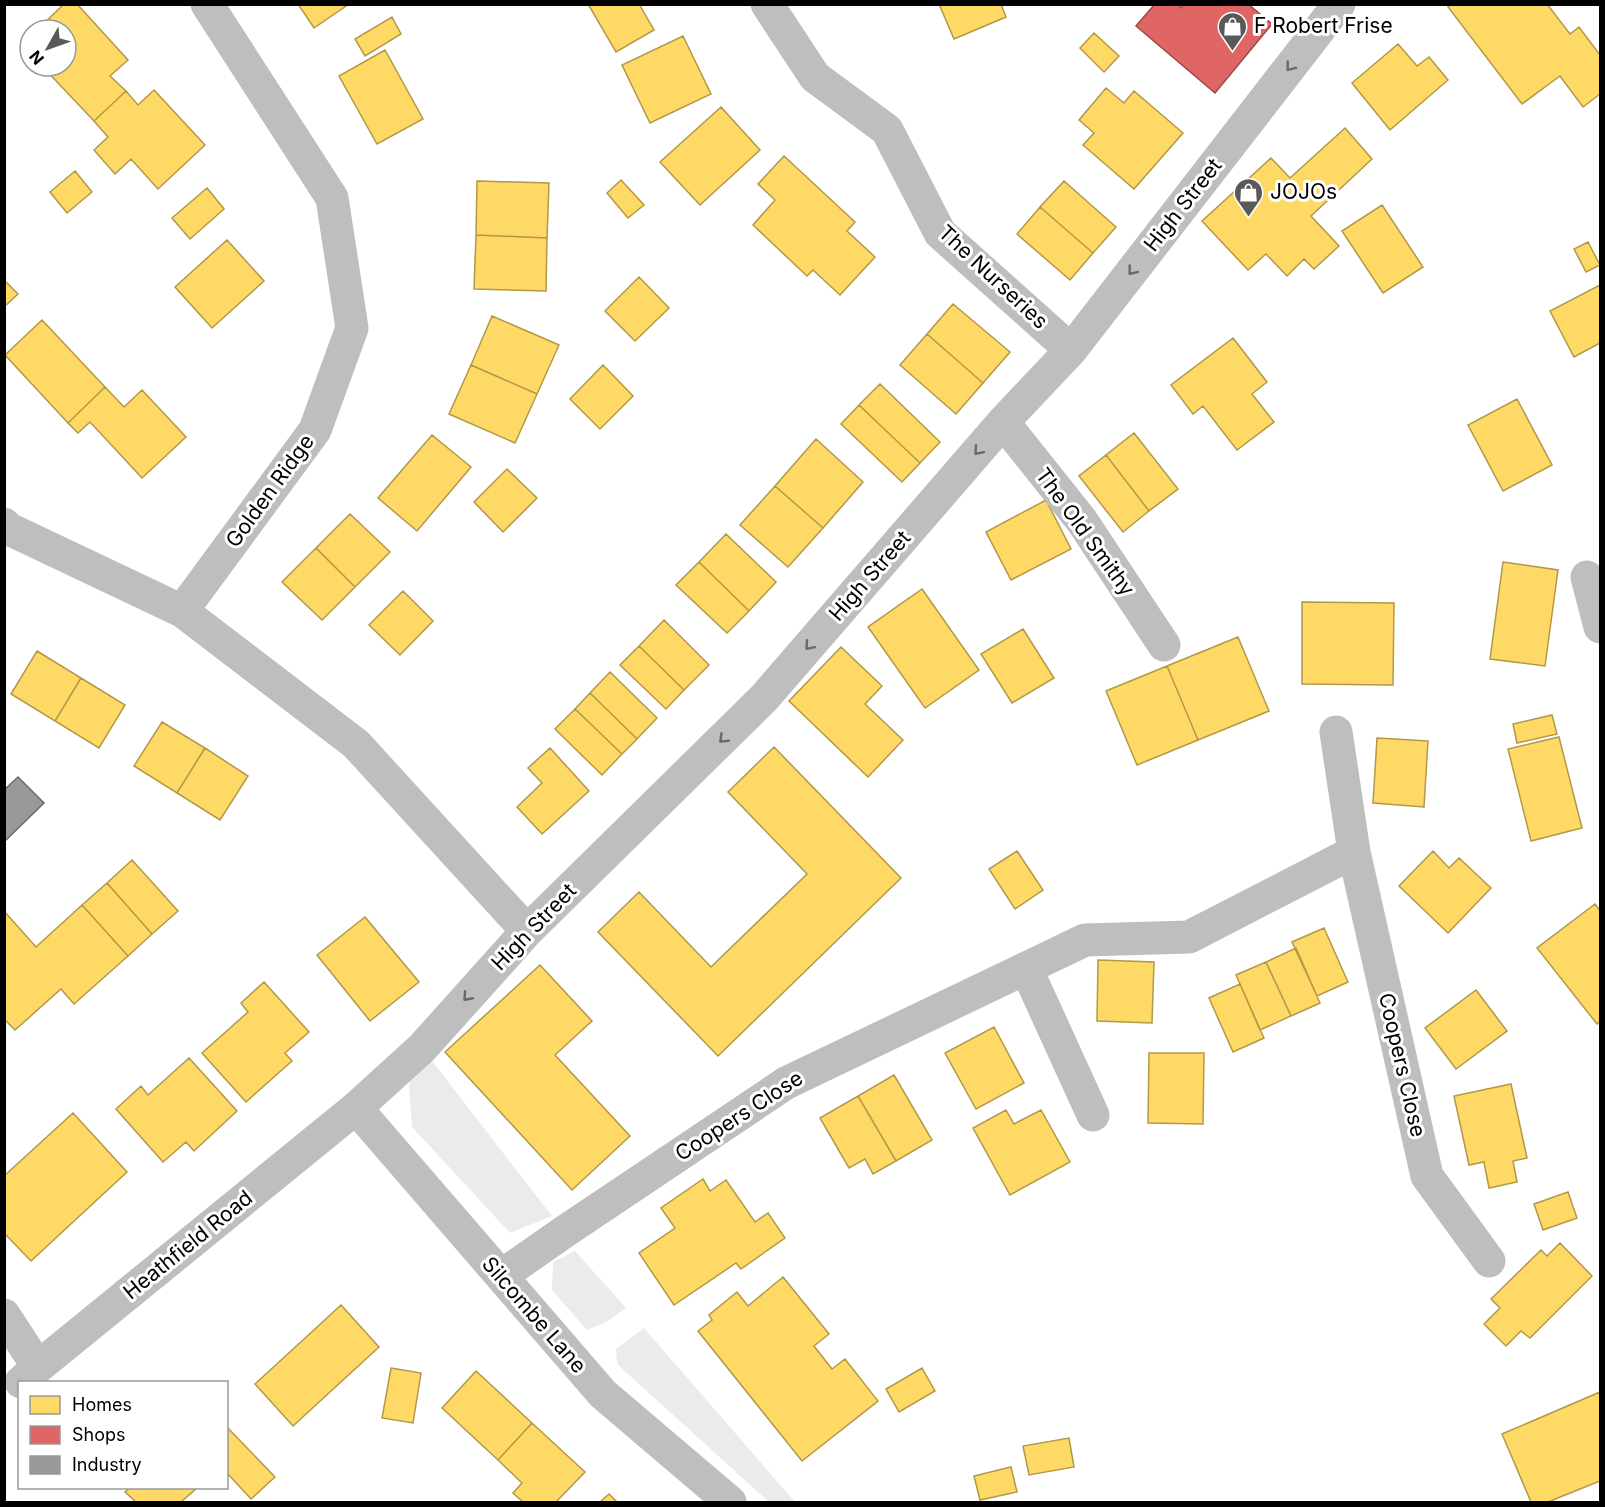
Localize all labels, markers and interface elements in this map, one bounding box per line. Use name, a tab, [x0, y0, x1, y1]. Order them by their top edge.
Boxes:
shop icon: F Robert Frise	[1217, 10, 1249, 52]
place label: F Robert Frise	[1254, 13, 1393, 38]
north arrow	[18, 18, 78, 78]
text: N	[25, 47, 48, 69]
one-way arrow	[1286, 61, 1297, 72]
street label: High Street	[1139, 153, 1227, 256]
shop icon: JOJOs	[1233, 176, 1265, 218]
place label: JOJOs	[1270, 179, 1337, 204]
street label: The Nurseries	[934, 220, 1053, 334]
one-way arrow	[1128, 265, 1139, 276]
street label: Golden Ridge	[220, 429, 319, 552]
one-way arrow	[974, 444, 985, 455]
street label: The Old Smithy	[1031, 463, 1140, 601]
street label: High Street	[824, 525, 916, 626]
one-way arrow	[805, 639, 816, 650]
one-way arrow	[719, 732, 730, 743]
street label: High Street	[486, 878, 581, 975]
one-way arrow	[463, 990, 474, 1001]
street label: Coopers Close	[1374, 991, 1431, 1139]
street label: Coopers Close	[670, 1065, 807, 1166]
street label: Heathfield Road	[118, 1185, 257, 1304]
street label: Silcombe Lane	[477, 1251, 592, 1378]
legend	[18, 1381, 228, 1489]
text: Homes	[72, 1394, 132, 1415]
text: Shops	[72, 1424, 126, 1445]
text: Industry	[72, 1454, 142, 1475]

